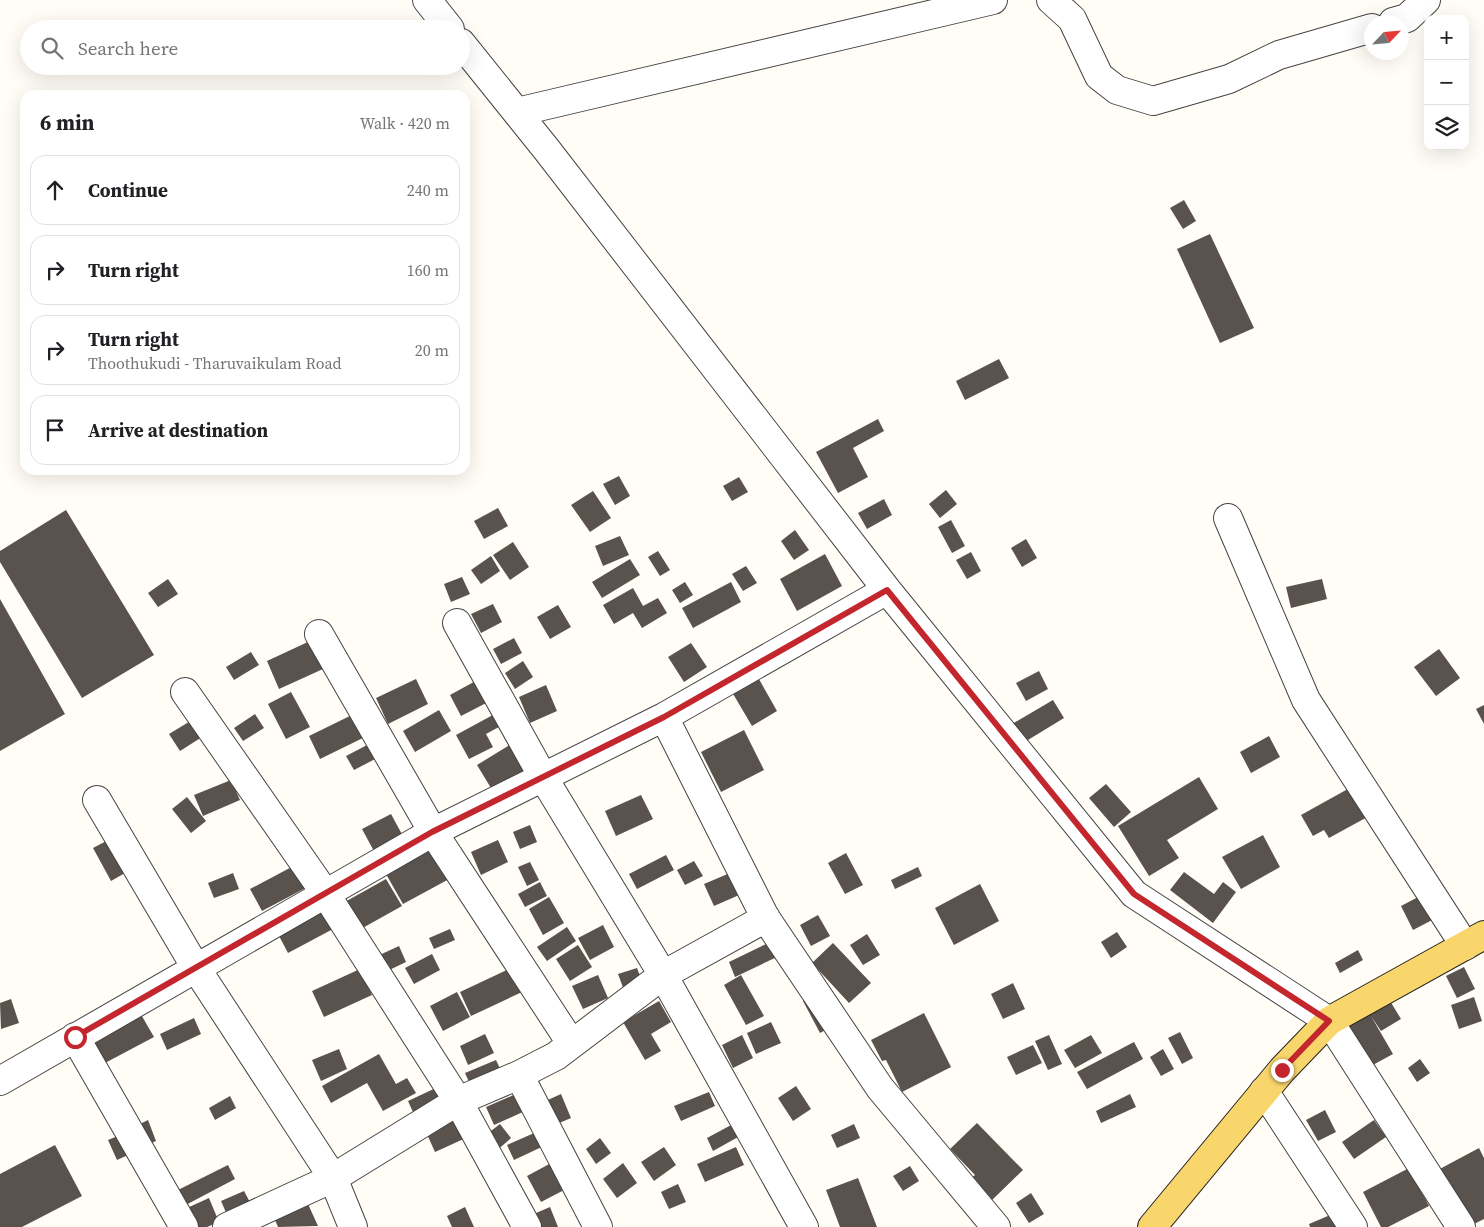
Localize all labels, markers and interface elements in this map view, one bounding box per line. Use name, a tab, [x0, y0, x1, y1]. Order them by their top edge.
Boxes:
north arrow	[1364, 15, 1409, 60]
map controls	[1424, 15, 1469, 150]
button: +	[1424, 15, 1469, 60]
search box	[20, 20, 470, 75]
icon: search	[38, 34, 66, 62]
text: Search here	[78, 35, 178, 61]
button: −	[1424, 60, 1469, 105]
button: layers	[1424, 105, 1469, 150]
text: 6 min	[40, 108, 95, 137]
text: Walk · 420 m	[360, 112, 450, 134]
icon: ahead	[41, 176, 69, 204]
text: Continue	[88, 177, 168, 203]
text: 240 m	[407, 179, 449, 201]
icon: right	[41, 256, 69, 284]
text: Turn right	[88, 257, 179, 283]
text: 160 m	[407, 259, 449, 281]
text: Turn right	[88, 326, 179, 352]
icon: right	[41, 336, 69, 364]
text: 20 m	[415, 339, 449, 361]
text: Thoothukudi - Tharuvaikulam Road	[88, 352, 342, 374]
icon: arrive	[41, 416, 69, 444]
text: Arrive at destination	[88, 417, 268, 443]
route start	[64, 1026, 87, 1049]
route end	[1271, 1059, 1294, 1082]

